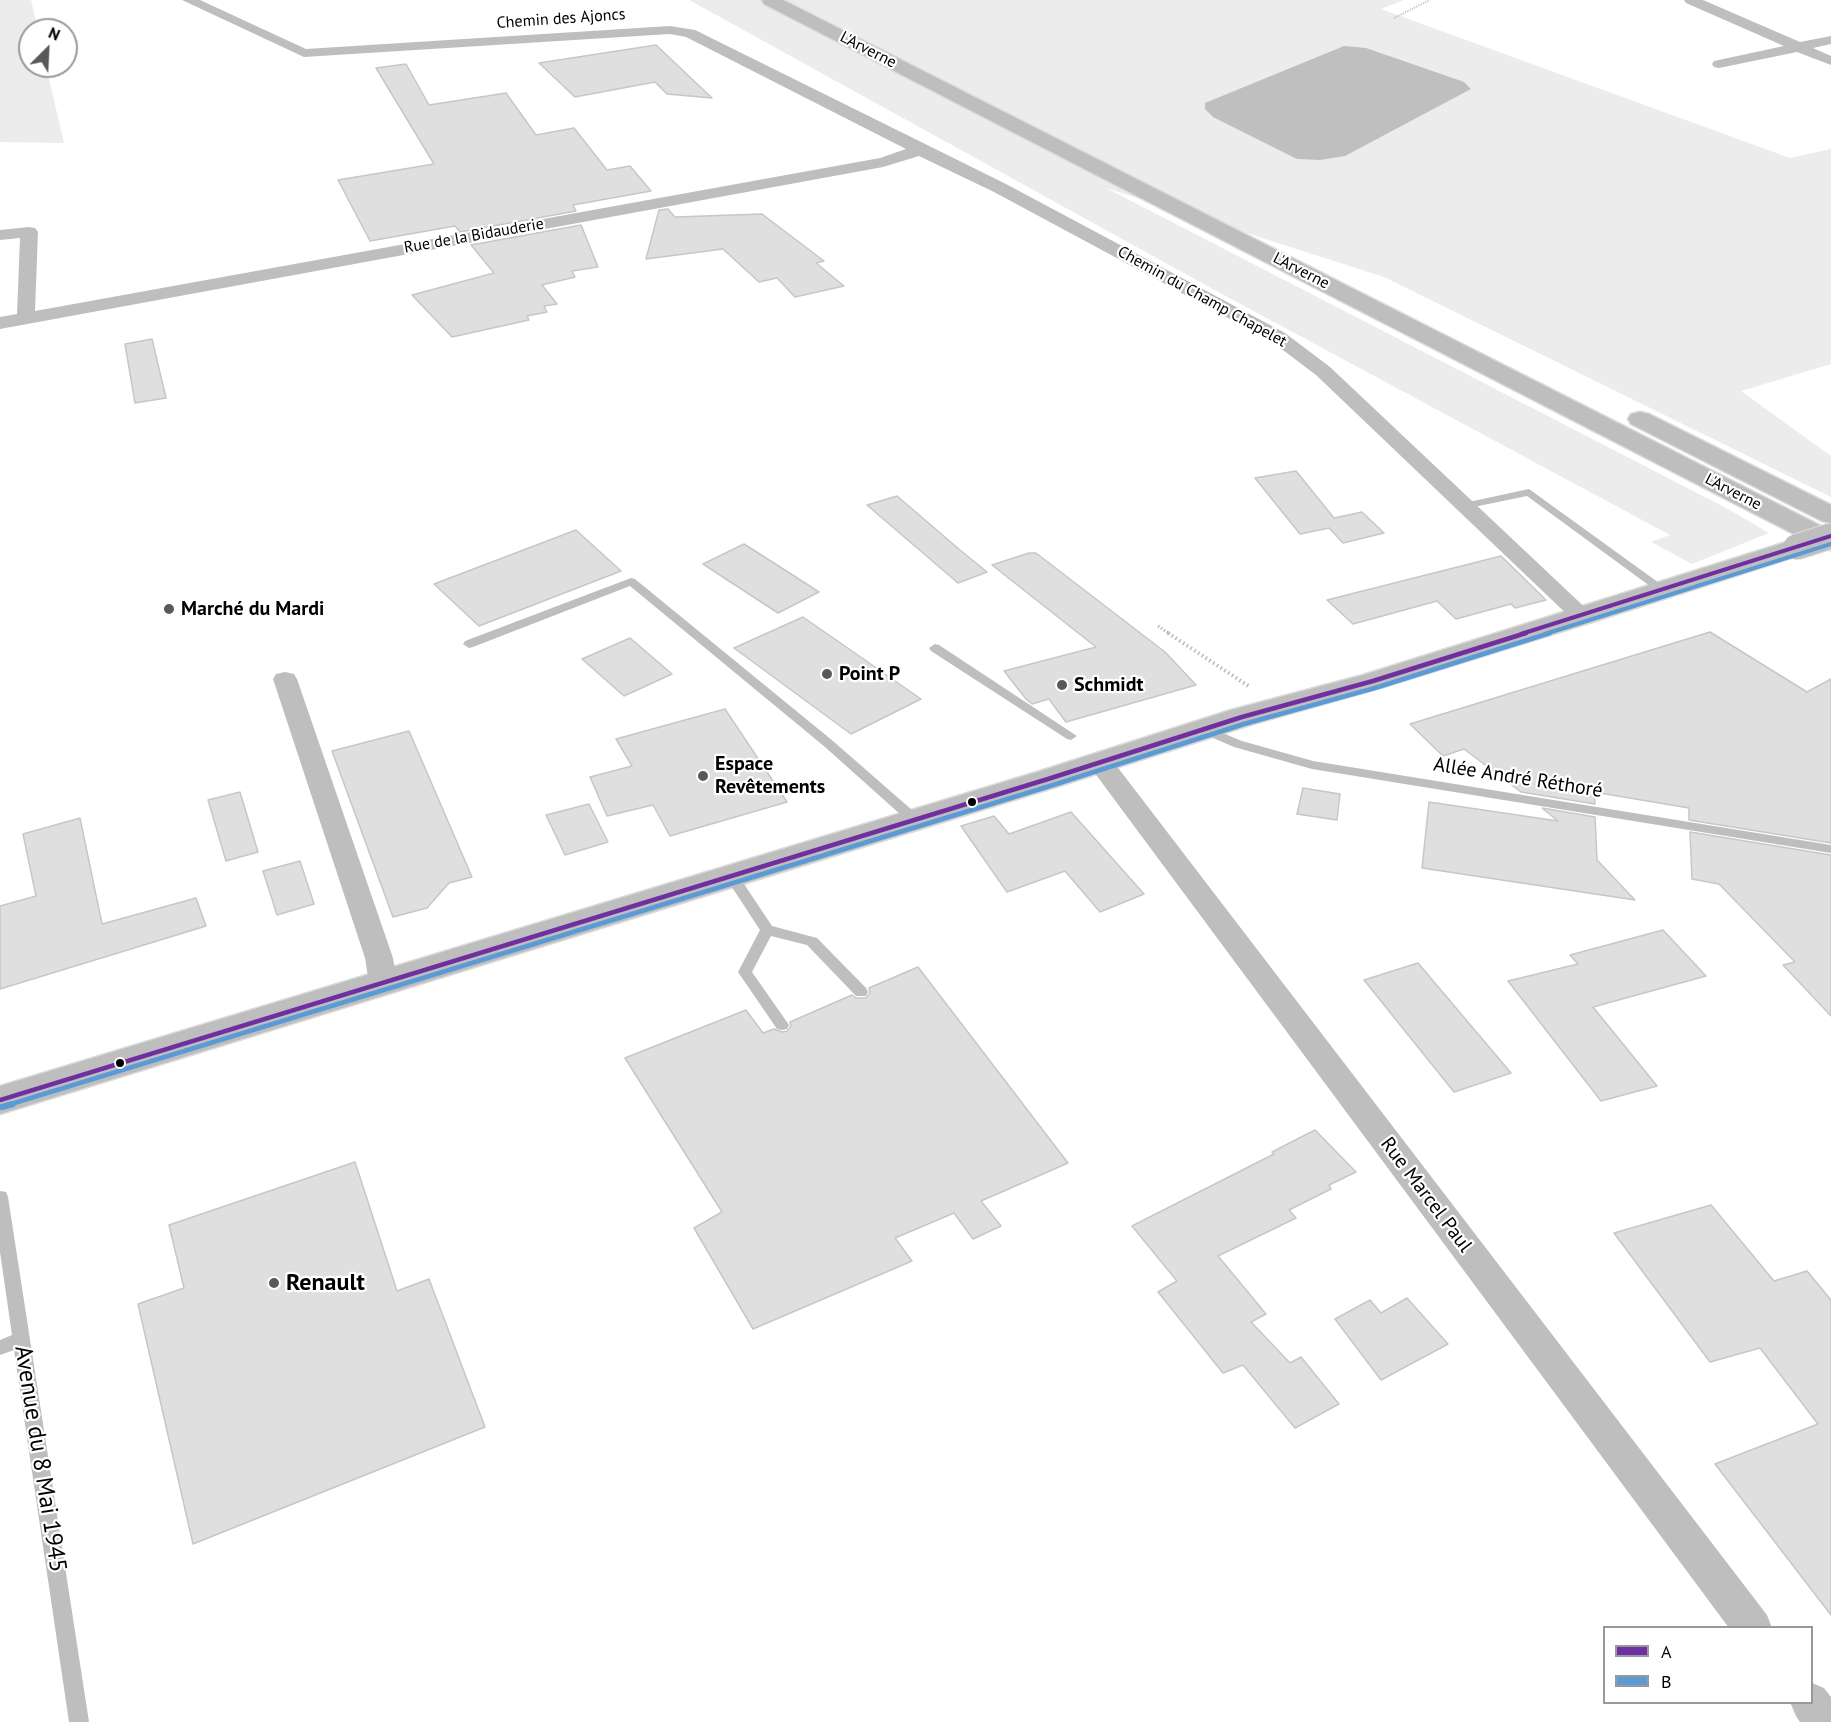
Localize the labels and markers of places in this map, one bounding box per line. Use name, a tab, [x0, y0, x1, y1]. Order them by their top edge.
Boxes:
place label: Marché du Mardi	[181, 597, 324, 621]
marker: Marché du Mardi	[162, 602, 176, 616]
place label: Point P	[839, 662, 900, 686]
marker: Point P	[820, 667, 834, 681]
place label: Schmidt	[1074, 673, 1143, 697]
marker: Schmidt	[1055, 678, 1069, 692]
place label: Espace Revêtements	[715, 752, 825, 799]
marker: Espace Revêtements	[696, 769, 710, 783]
unlabelled marker	[966, 796, 978, 808]
unlabelled marker	[114, 1057, 126, 1069]
place label: Renault	[286, 1269, 365, 1297]
marker: Renault	[267, 1276, 281, 1290]

